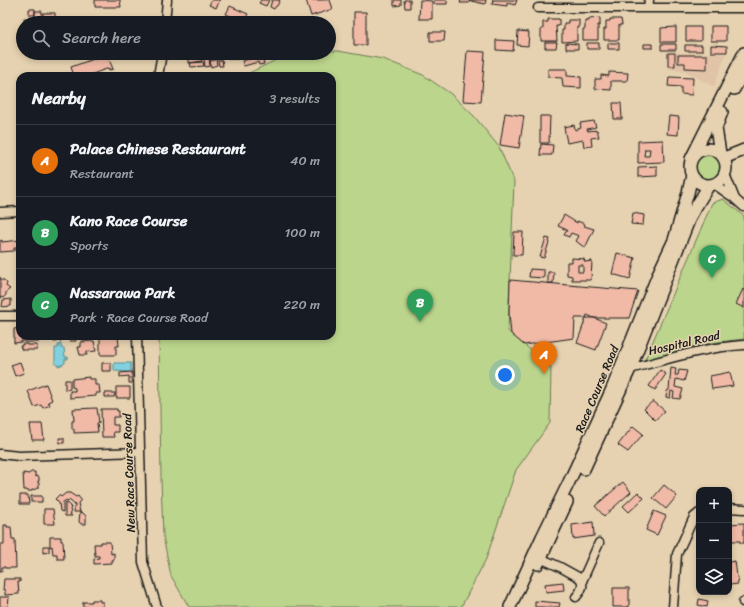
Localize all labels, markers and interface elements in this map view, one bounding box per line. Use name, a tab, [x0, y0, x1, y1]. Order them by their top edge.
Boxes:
search box	[16, 16, 336, 60]
text: Search here	[62, 25, 141, 51]
icon: search	[30, 27, 52, 49]
text: Nearby	[32, 83, 86, 113]
text: 3 results	[269, 87, 320, 110]
text: Palace Chinese Restaurant	[70, 136, 246, 162]
text: A	[41, 149, 49, 172]
text: 40 m	[290, 149, 320, 172]
text: Restaurant	[70, 162, 134, 185]
text: Kano Race Course	[70, 208, 187, 234]
text: B	[41, 221, 49, 244]
text: 100 m	[285, 221, 320, 244]
text: Sports	[70, 234, 108, 257]
pin: C	[699, 245, 725, 278]
text: Nassarawa Park	[70, 280, 175, 306]
pin: B	[407, 289, 433, 322]
text: C	[41, 293, 49, 316]
text: 220 m	[283, 293, 320, 316]
text: Park · Race Course Road	[70, 306, 208, 329]
street label: Hospital Road	[646, 324, 723, 362]
street label: Race Course Road	[569, 340, 626, 436]
pin: A	[531, 341, 557, 374]
your location	[495, 365, 515, 385]
street label: New Race Course Road	[116, 413, 142, 533]
map controls	[696, 487, 732, 595]
button: +	[696, 487, 732, 523]
button: −	[696, 523, 732, 559]
button: layers	[696, 559, 732, 595]

